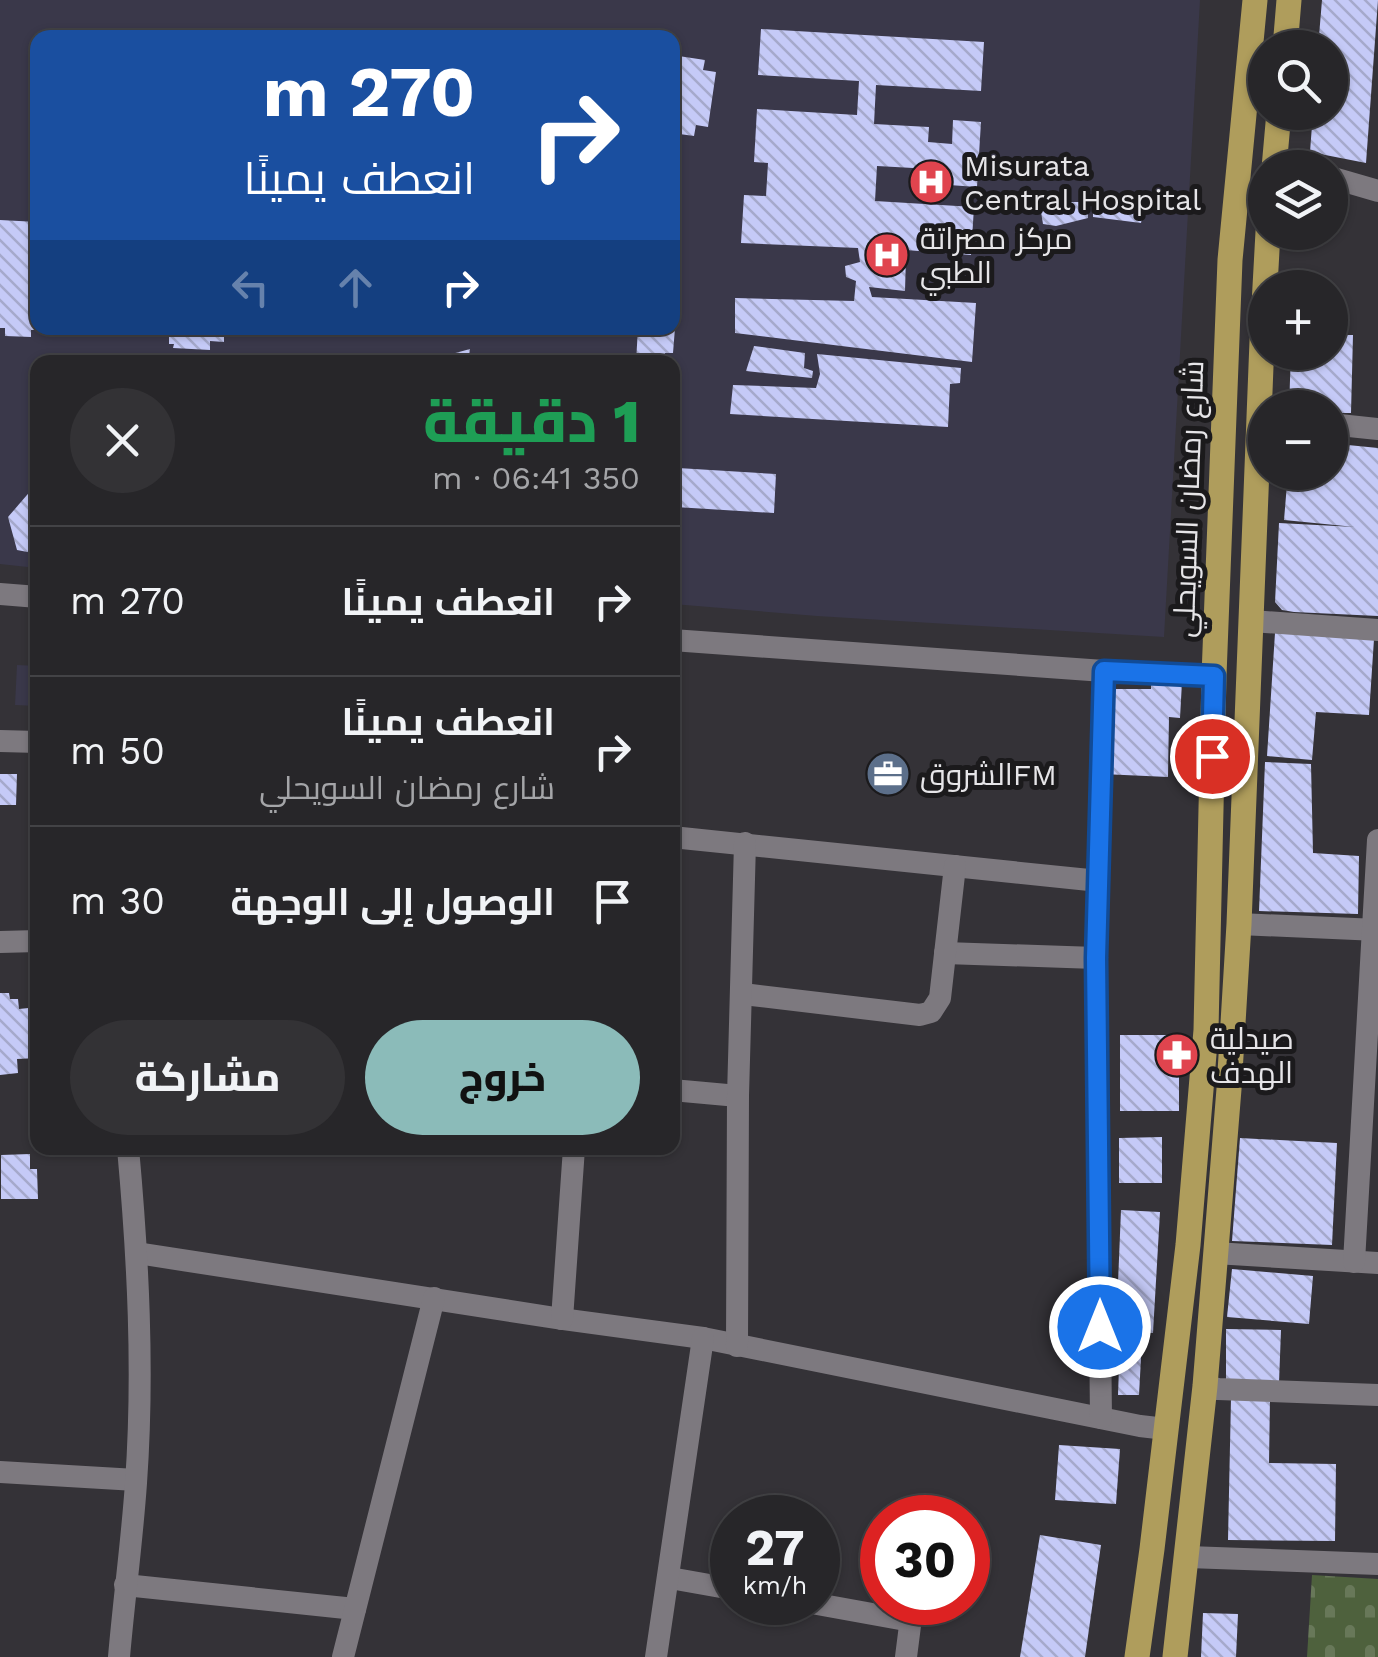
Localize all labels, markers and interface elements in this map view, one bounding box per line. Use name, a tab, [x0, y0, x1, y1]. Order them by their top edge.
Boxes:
map controls	[1248, 30, 1348, 490]
button: search	[1248, 30, 1348, 130]
text: 270 m	[263, 51, 475, 133]
icon: right	[510, 70, 640, 200]
place label: Misurata Central Hospital	[964, 148, 1201, 217]
button: layers	[1248, 150, 1348, 250]
text: انعطف يمينًا	[244, 152, 475, 205]
hospital icon: Misurata Central Hospital	[908, 159, 954, 205]
place label: مركز مصراتة الطبي	[920, 221, 1073, 296]
hospital icon: مركز مصراتة الطبي	[864, 232, 910, 278]
icon: left	[223, 260, 278, 315]
icon: ahead	[328, 260, 383, 315]
icon: right	[433, 260, 488, 315]
button: +	[1248, 270, 1348, 370]
street label: شارع رمضان السويحلي	[1166, 360, 1216, 638]
text: 1 دقيقة	[423, 386, 640, 457]
button: close	[70, 388, 175, 493]
button: −	[1248, 390, 1348, 490]
text: 350 m · 06:41	[432, 459, 640, 497]
icon: right	[585, 574, 640, 629]
text: 270 m	[70, 579, 185, 623]
text: انعطف يمينًا	[342, 580, 555, 624]
text: انعطف يمينًا	[342, 700, 555, 744]
pin	[1170, 714, 1255, 799]
icon: right	[585, 724, 640, 779]
text: 50 m	[70, 729, 165, 773]
icon: arrive	[1185, 729, 1240, 784]
office icon: الشروقFM	[865, 751, 911, 797]
place label: الشروقFM	[920, 757, 1057, 793]
text: شارع رمضان السويحلي	[259, 769, 555, 807]
icon: arrive	[585, 874, 640, 929]
text: 30 m	[70, 879, 165, 923]
text: الوصول إلى الوجهة	[231, 880, 555, 924]
button: مشاركة	[70, 1020, 345, 1135]
button: خروج	[365, 1020, 640, 1135]
place label: صيدلية الهدف	[1210, 1021, 1294, 1091]
pharmacy icon: صيدلية الهدف	[1154, 1032, 1200, 1078]
position arrow	[1048, 1275, 1152, 1379]
speed limit sign: 30	[860, 1495, 990, 1625]
text: 27	[745, 1518, 805, 1577]
text: km/h	[743, 1571, 807, 1600]

